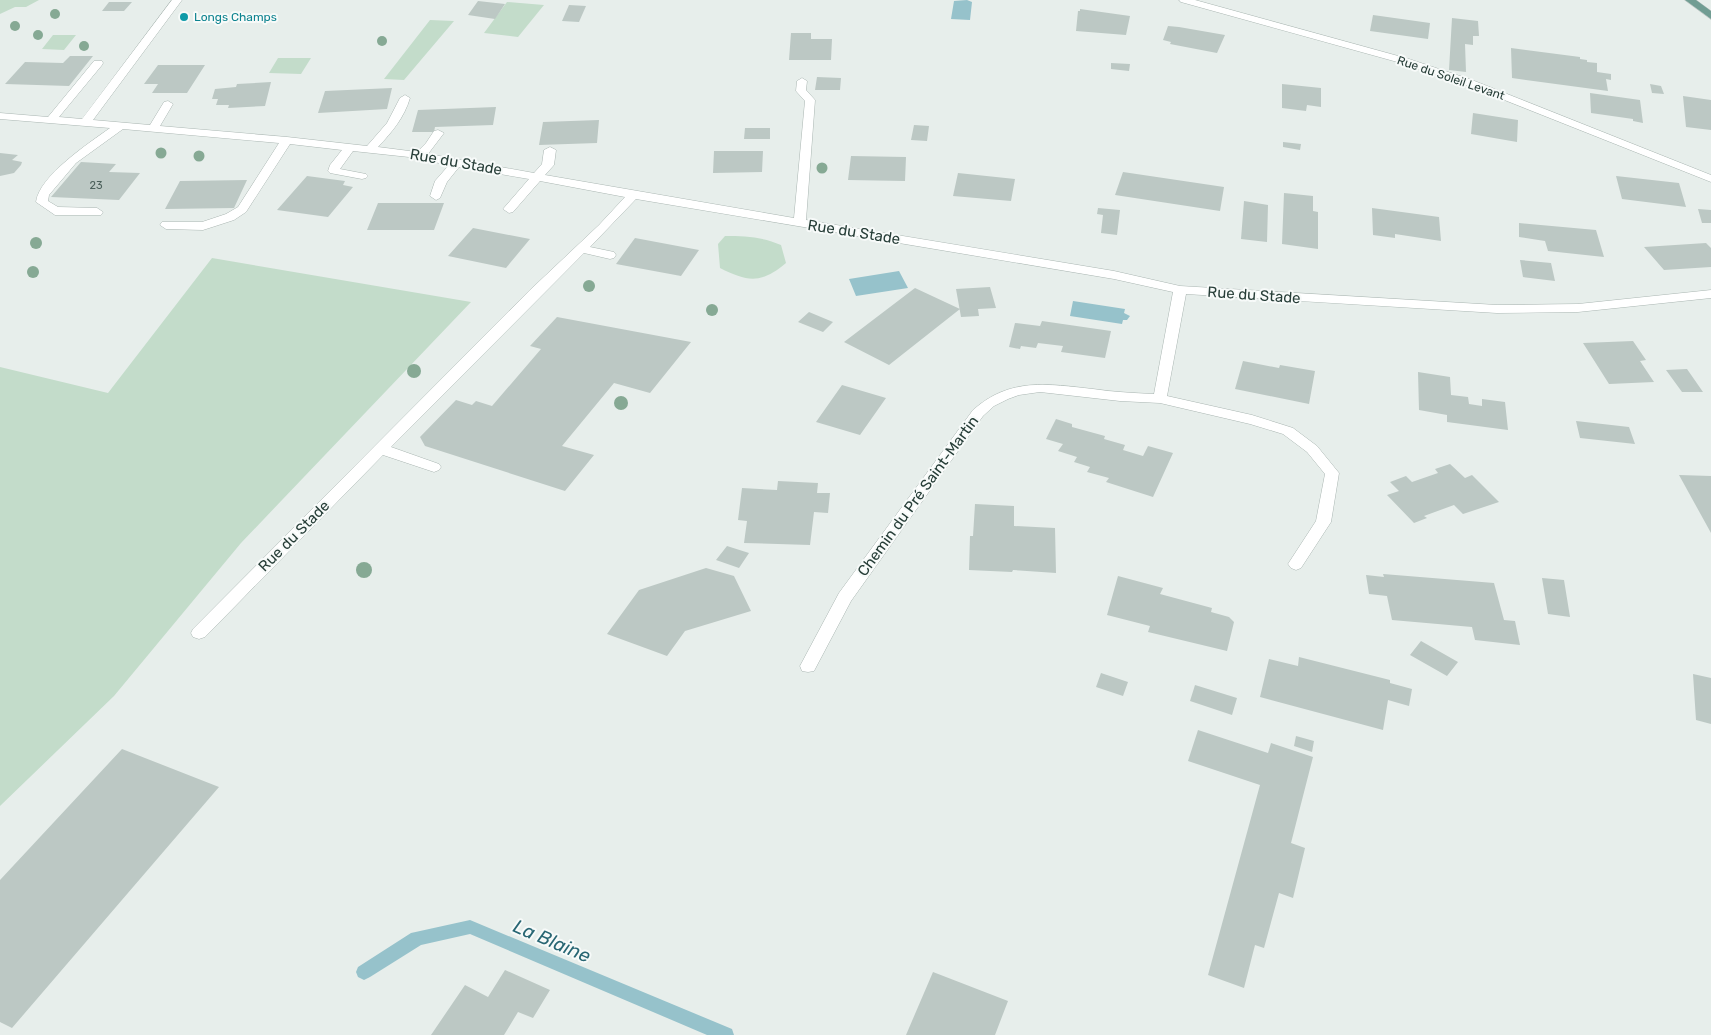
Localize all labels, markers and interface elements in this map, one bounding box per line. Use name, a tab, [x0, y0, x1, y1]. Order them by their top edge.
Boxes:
place label: Longs Champs	[194, 10, 277, 24]
marker: Longs Champs	[178, 11, 190, 23]
street label: Rue du Soleil Levant	[1395, 53, 1507, 103]
street label: Rue du Stade	[408, 145, 504, 179]
house number: 23	[89, 179, 103, 192]
street label: Rue du Stade	[806, 216, 902, 248]
street label: Rue du Stade	[1207, 283, 1301, 307]
street label: Chemin du Pré Saint-Martin	[854, 412, 982, 580]
street label: Rue du Stade	[255, 497, 333, 575]
water label: La Blaine	[510, 914, 594, 968]

